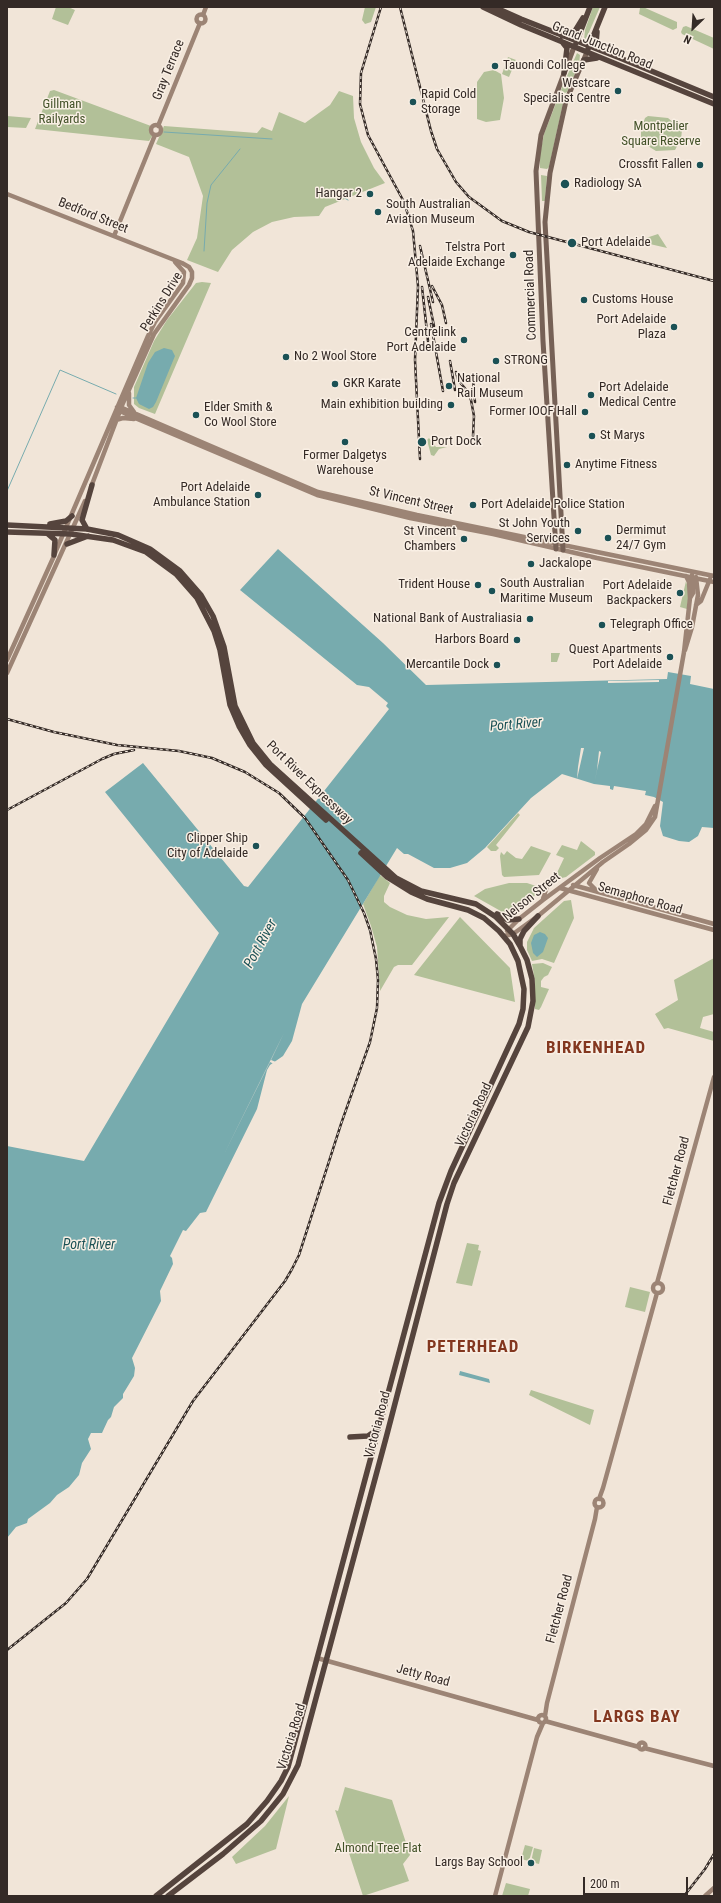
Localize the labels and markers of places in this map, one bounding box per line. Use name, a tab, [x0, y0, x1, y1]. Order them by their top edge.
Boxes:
place label: Tauondi College	[503, 58, 585, 74]
marker: Tauondi College	[490, 61, 500, 71]
place label: Westcare Specialist Centre	[523, 76, 610, 107]
marker: Westcare Specialist Centre	[613, 86, 623, 96]
place label: Rapid Cold Storage	[421, 87, 476, 118]
marker: Rapid Cold Storage	[408, 97, 418, 107]
place label: Crossfit Fallen	[619, 157, 692, 173]
marker: Crossfit Fallen	[695, 160, 705, 170]
place label: Radiology SA	[574, 176, 642, 192]
marker: Radiology SA	[559, 178, 571, 190]
place label: Hangar 2	[315, 186, 362, 202]
marker: Hangar 2	[365, 189, 375, 199]
place label: South Australian Aviation Museum	[386, 197, 475, 228]
marker: South Australian Aviation Museum	[373, 207, 383, 217]
place label: Port Adelaide	[581, 235, 651, 251]
marker: Port Adelaide	[566, 237, 578, 249]
place label: Telstra Port Adelaide Exchange	[408, 240, 505, 271]
marker: Telstra Port Adelaide Exchange	[508, 250, 518, 260]
place label: Customs House	[592, 292, 673, 308]
marker: Customs House	[579, 295, 589, 305]
place label: Port Adelaide Plaza	[596, 312, 666, 343]
marker: Port Adelaide Plaza	[669, 322, 679, 332]
place label: Centrelink Port Adelaide	[386, 325, 456, 356]
marker: Centrelink Port Adelaide	[459, 335, 469, 345]
place label: No 2 Wool Store	[294, 349, 377, 365]
marker: No 2 Wool Store	[281, 352, 291, 362]
place label: STRONG	[504, 353, 548, 369]
marker: STRONG	[491, 356, 501, 366]
place label: National Rail Museum	[457, 371, 523, 402]
place label: GKR Karate	[343, 376, 401, 392]
marker: GKR Karate	[330, 379, 340, 389]
place label: Port Adelaide Medical Centre	[599, 380, 676, 411]
marker: National Rail Museum	[444, 381, 454, 391]
marker: Port Adelaide Medical Centre	[586, 390, 596, 400]
place label: Main exhibition building	[321, 397, 443, 413]
place label: Elder Smith & Co Wool Store	[204, 400, 277, 431]
marker: Main exhibition building	[446, 400, 456, 410]
place label: Former IOOF Hall	[489, 404, 577, 420]
marker: Former IOOF Hall	[580, 407, 590, 417]
marker: Elder Smith & Co Wool Store	[191, 410, 201, 420]
place label: St Marys	[600, 428, 645, 444]
marker: St Marys	[587, 431, 597, 441]
place label: Port Dock	[431, 434, 482, 450]
marker: Port Dock	[416, 436, 428, 448]
marker: Former Dalgetys Warehouse	[340, 437, 350, 447]
place label: Former Dalgetys Warehouse	[303, 448, 387, 479]
place label: Anytime Fitness	[575, 457, 657, 473]
marker: Anytime Fitness	[562, 460, 572, 470]
place label: Port Adelaide Ambulance Station	[153, 480, 250, 511]
marker: Port Adelaide Ambulance Station	[253, 490, 263, 500]
place label: Port Adelaide Police Station	[481, 497, 625, 513]
marker: Port Adelaide Police Station	[468, 500, 478, 510]
place label: St John Youth Services	[499, 516, 570, 547]
place label: Dermimut 24/7 Gym	[616, 523, 666, 554]
place label: St Vincent Chambers	[404, 524, 456, 555]
marker: St John Youth Services	[573, 526, 583, 536]
marker: Dermimut 24/7 Gym	[603, 533, 613, 543]
marker: St Vincent Chambers	[459, 534, 469, 544]
place label: Jackalope	[539, 556, 592, 572]
marker: Jackalope	[526, 559, 536, 569]
place label: South Australian Maritime Museum	[500, 576, 593, 607]
place label: Trident House	[398, 577, 470, 593]
place label: Port Adelaide Backpackers	[602, 578, 672, 609]
marker: Trident House	[473, 580, 483, 590]
marker: South Australian Maritime Museum	[487, 586, 497, 596]
marker: Port Adelaide Backpackers	[675, 588, 685, 598]
place label: National Bank of Australiasia	[373, 611, 522, 627]
marker: National Bank of Australiasia	[525, 614, 535, 624]
place label: Telegraph Office	[610, 617, 693, 633]
marker: Telegraph Office	[597, 620, 607, 630]
place label: Harbors Board	[435, 632, 509, 648]
marker: Harbors Board	[512, 635, 522, 645]
place label: Quest Apartments Port Adelaide	[569, 642, 662, 673]
marker: Quest Apartments Port Adelaide	[665, 652, 675, 662]
place label: Mercantile Dock	[406, 657, 489, 673]
marker: Mercantile Dock	[492, 660, 502, 670]
place label: Clipper Ship City of Adelaide	[167, 831, 248, 862]
marker: Clipper Ship City of Adelaide	[251, 841, 261, 851]
place label: Largs Bay School	[435, 1855, 523, 1871]
marker: Largs Bay School	[526, 1858, 536, 1868]

